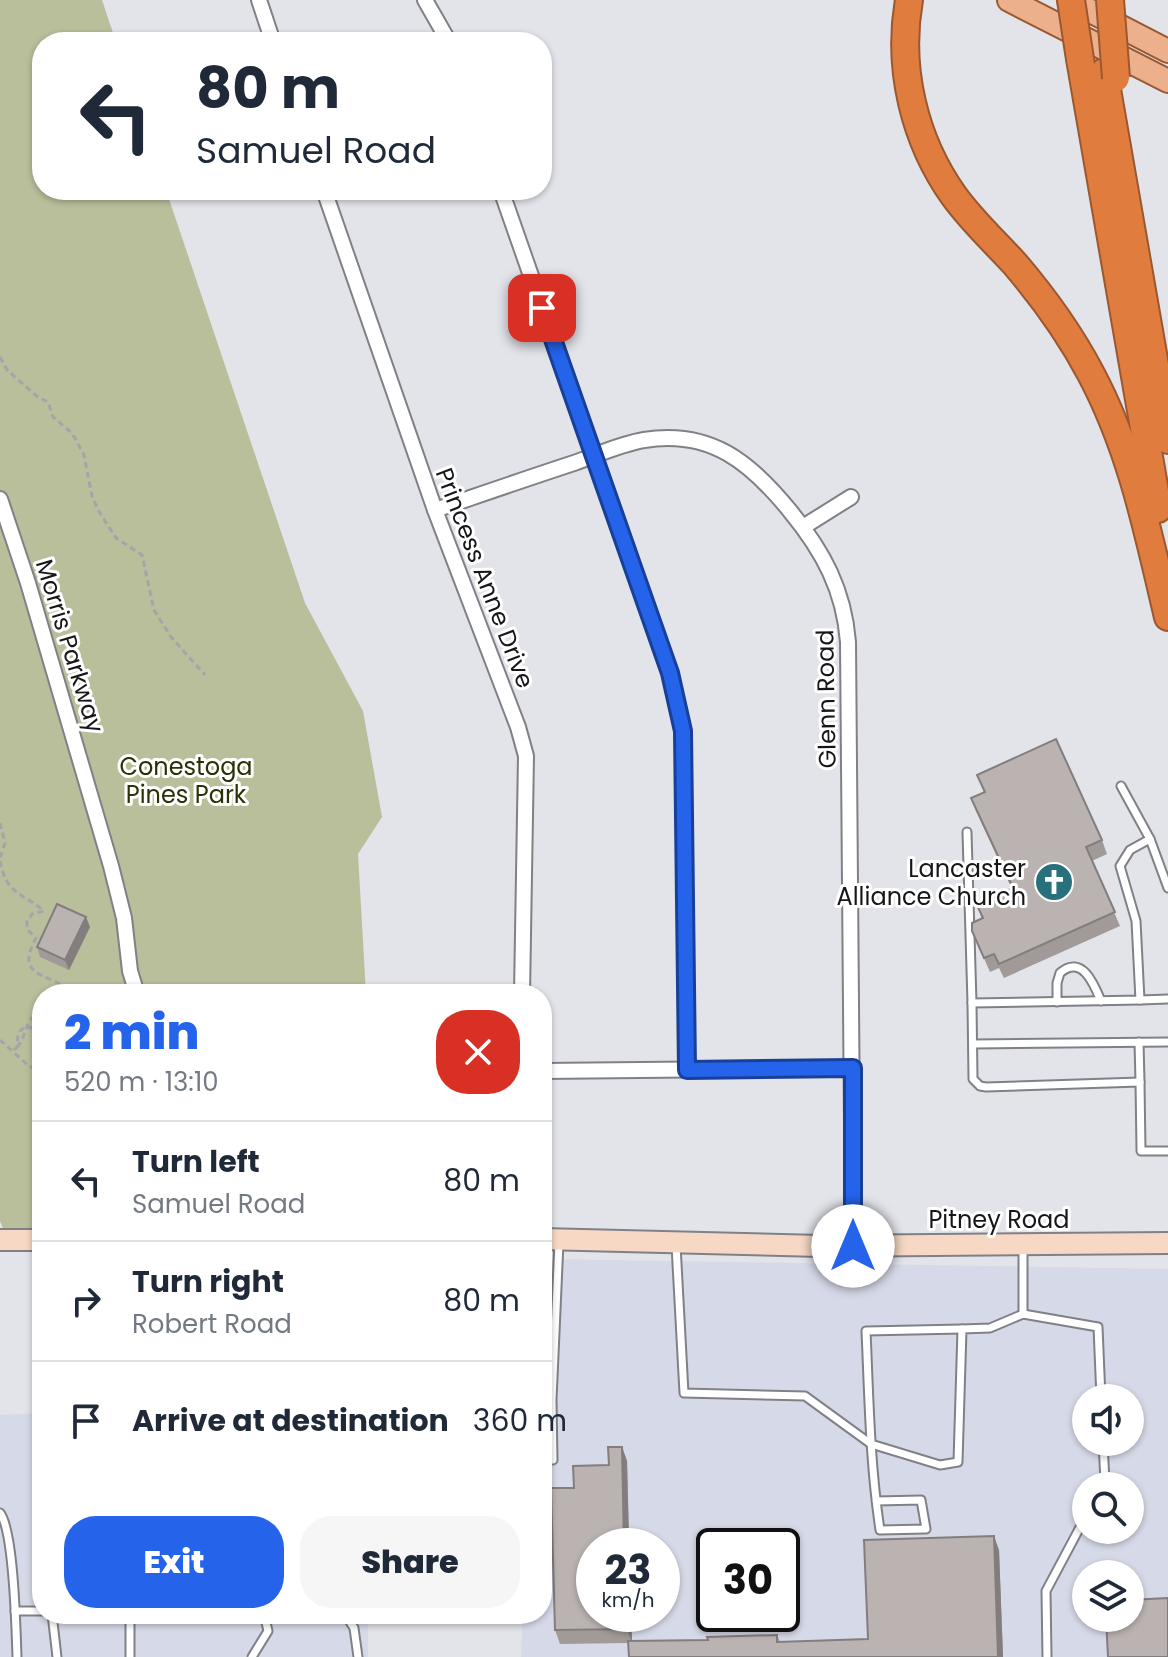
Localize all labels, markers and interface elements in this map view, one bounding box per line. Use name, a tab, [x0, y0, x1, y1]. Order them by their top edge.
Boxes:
text: 80 m	[196, 49, 340, 128]
icon: left	[64, 64, 168, 168]
text: Samuel Road	[196, 125, 436, 176]
pin	[508, 274, 576, 342]
icon: arrive	[520, 286, 564, 330]
street label: Princess Anne Drive	[428, 463, 542, 693]
street label: Morris Parkway	[28, 555, 112, 737]
street label: Glenn Road	[808, 629, 844, 769]
park label: Conestoga Pines Park	[119, 750, 253, 811]
place label: Lancaster Alliance Church	[837, 852, 1026, 913]
church icon: Lancaster Alliance Church	[1033, 861, 1075, 903]
text: 2 min	[64, 999, 199, 1066]
button: close	[436, 1010, 520, 1094]
text: 520 m · 13:10	[64, 1064, 219, 1100]
text: Turn left	[132, 1140, 260, 1183]
icon: left	[64, 1159, 108, 1203]
text: 80 m	[443, 1159, 520, 1202]
text: Samuel Road	[132, 1186, 305, 1222]
street label: Pitney Road	[928, 1203, 1070, 1236]
position arrow	[811, 1204, 895, 1288]
text: Turn right	[132, 1260, 284, 1303]
icon: right	[64, 1279, 108, 1323]
text: 80 m	[443, 1279, 520, 1322]
text: Robert Road	[132, 1306, 292, 1342]
map controls	[1072, 1384, 1144, 1632]
button: sound	[1072, 1384, 1144, 1456]
icon: arrive	[64, 1399, 108, 1443]
text: Arrive at destination	[132, 1399, 449, 1442]
text: 360 m	[473, 1399, 567, 1442]
button: search	[1072, 1472, 1144, 1544]
button: Exit	[64, 1516, 284, 1608]
button: Share	[300, 1516, 520, 1608]
speed limit sign: 30	[696, 1528, 800, 1632]
text: 23	[604, 1542, 652, 1598]
button: layers	[1072, 1560, 1144, 1632]
text: km/h	[601, 1586, 655, 1614]

